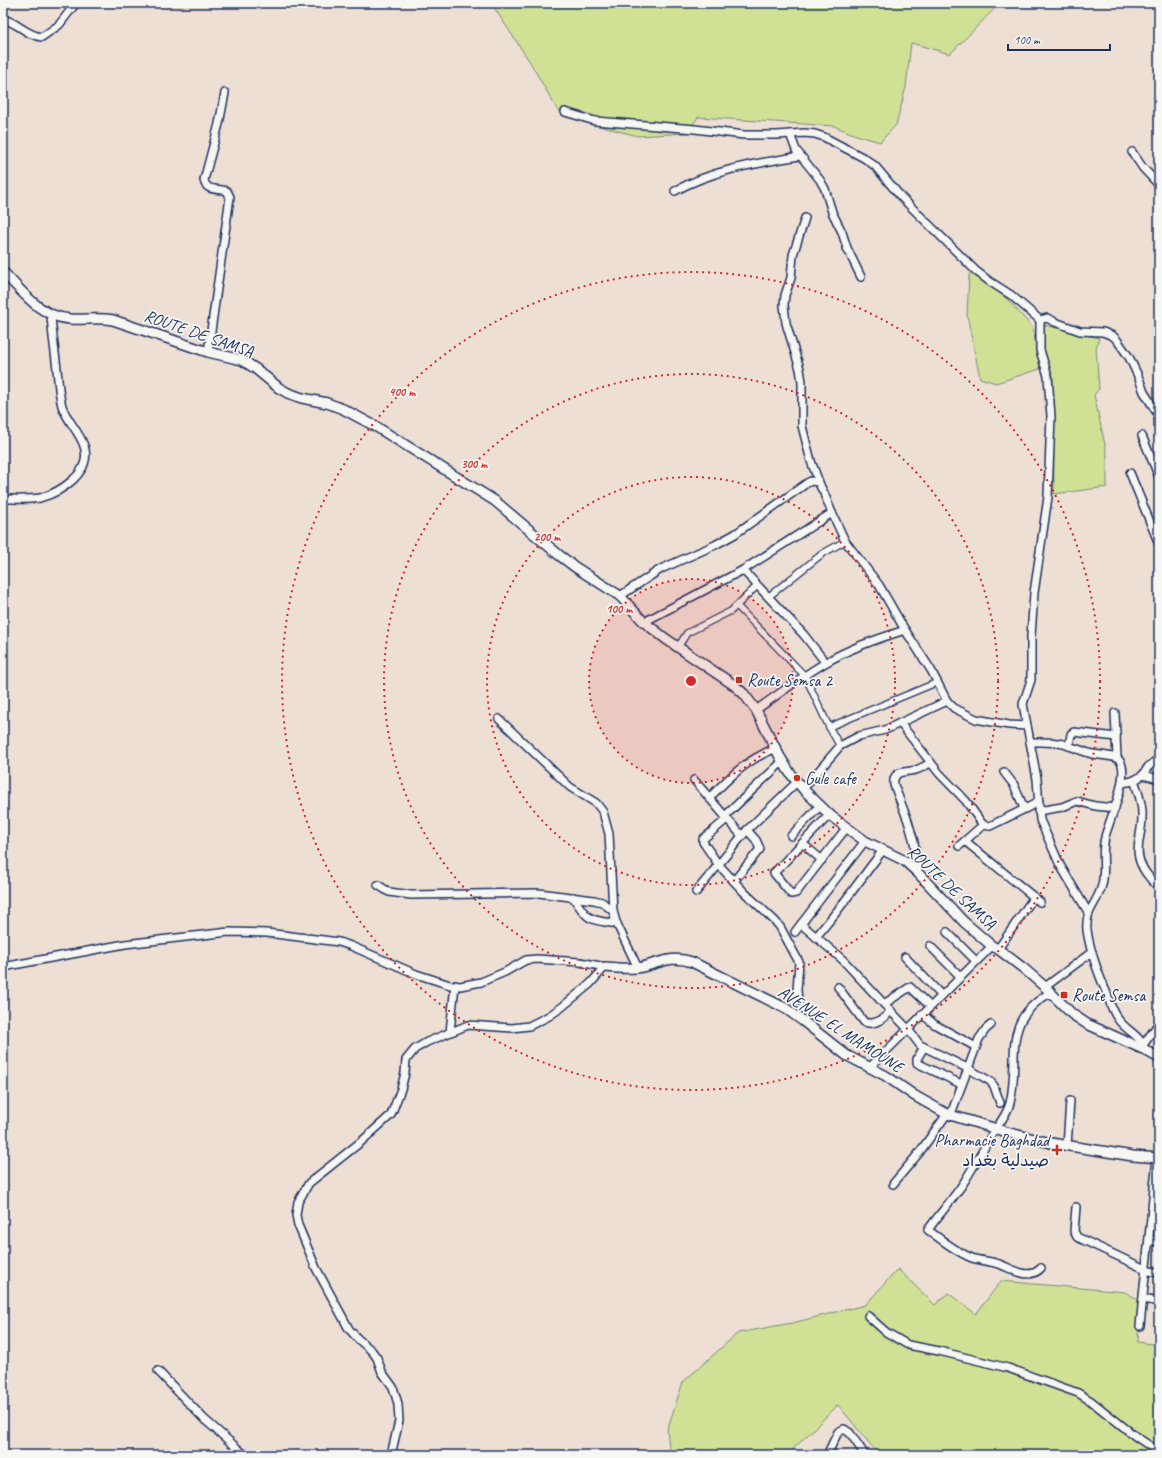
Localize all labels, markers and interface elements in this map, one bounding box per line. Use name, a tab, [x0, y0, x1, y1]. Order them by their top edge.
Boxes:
scale bar	[1008, 26, 1110, 52]
text: 100 m	[1014, 32, 1041, 48]
street label: ROUTE DE SAMSA	[142, 305, 257, 362]
text: 400 m	[389, 384, 416, 400]
text: 300 m	[461, 456, 488, 472]
text: 200 m	[534, 529, 561, 545]
text: 100 m	[606, 601, 633, 617]
place label: Route Semsa 2	[747, 670, 833, 691]
centre of rings	[684, 674, 698, 688]
marker: Route Semsa 2	[734, 675, 744, 685]
place label: Gule cafe	[805, 768, 857, 789]
marker: Gule cafe	[792, 773, 802, 783]
street label: ROUTE DE SAMSA	[903, 841, 1001, 934]
street label: AVENUE EL MAMOUNE	[774, 981, 909, 1079]
place label: Route Semsa	[1072, 985, 1147, 1006]
marker: Route Semsa	[1059, 990, 1069, 1000]
place label: Pharmacie Baghdad صيدلية بغداد	[935, 1130, 1052, 1171]
marker: Pharmacie Baghdad صيدلية بغداد	[1052, 1145, 1062, 1155]

